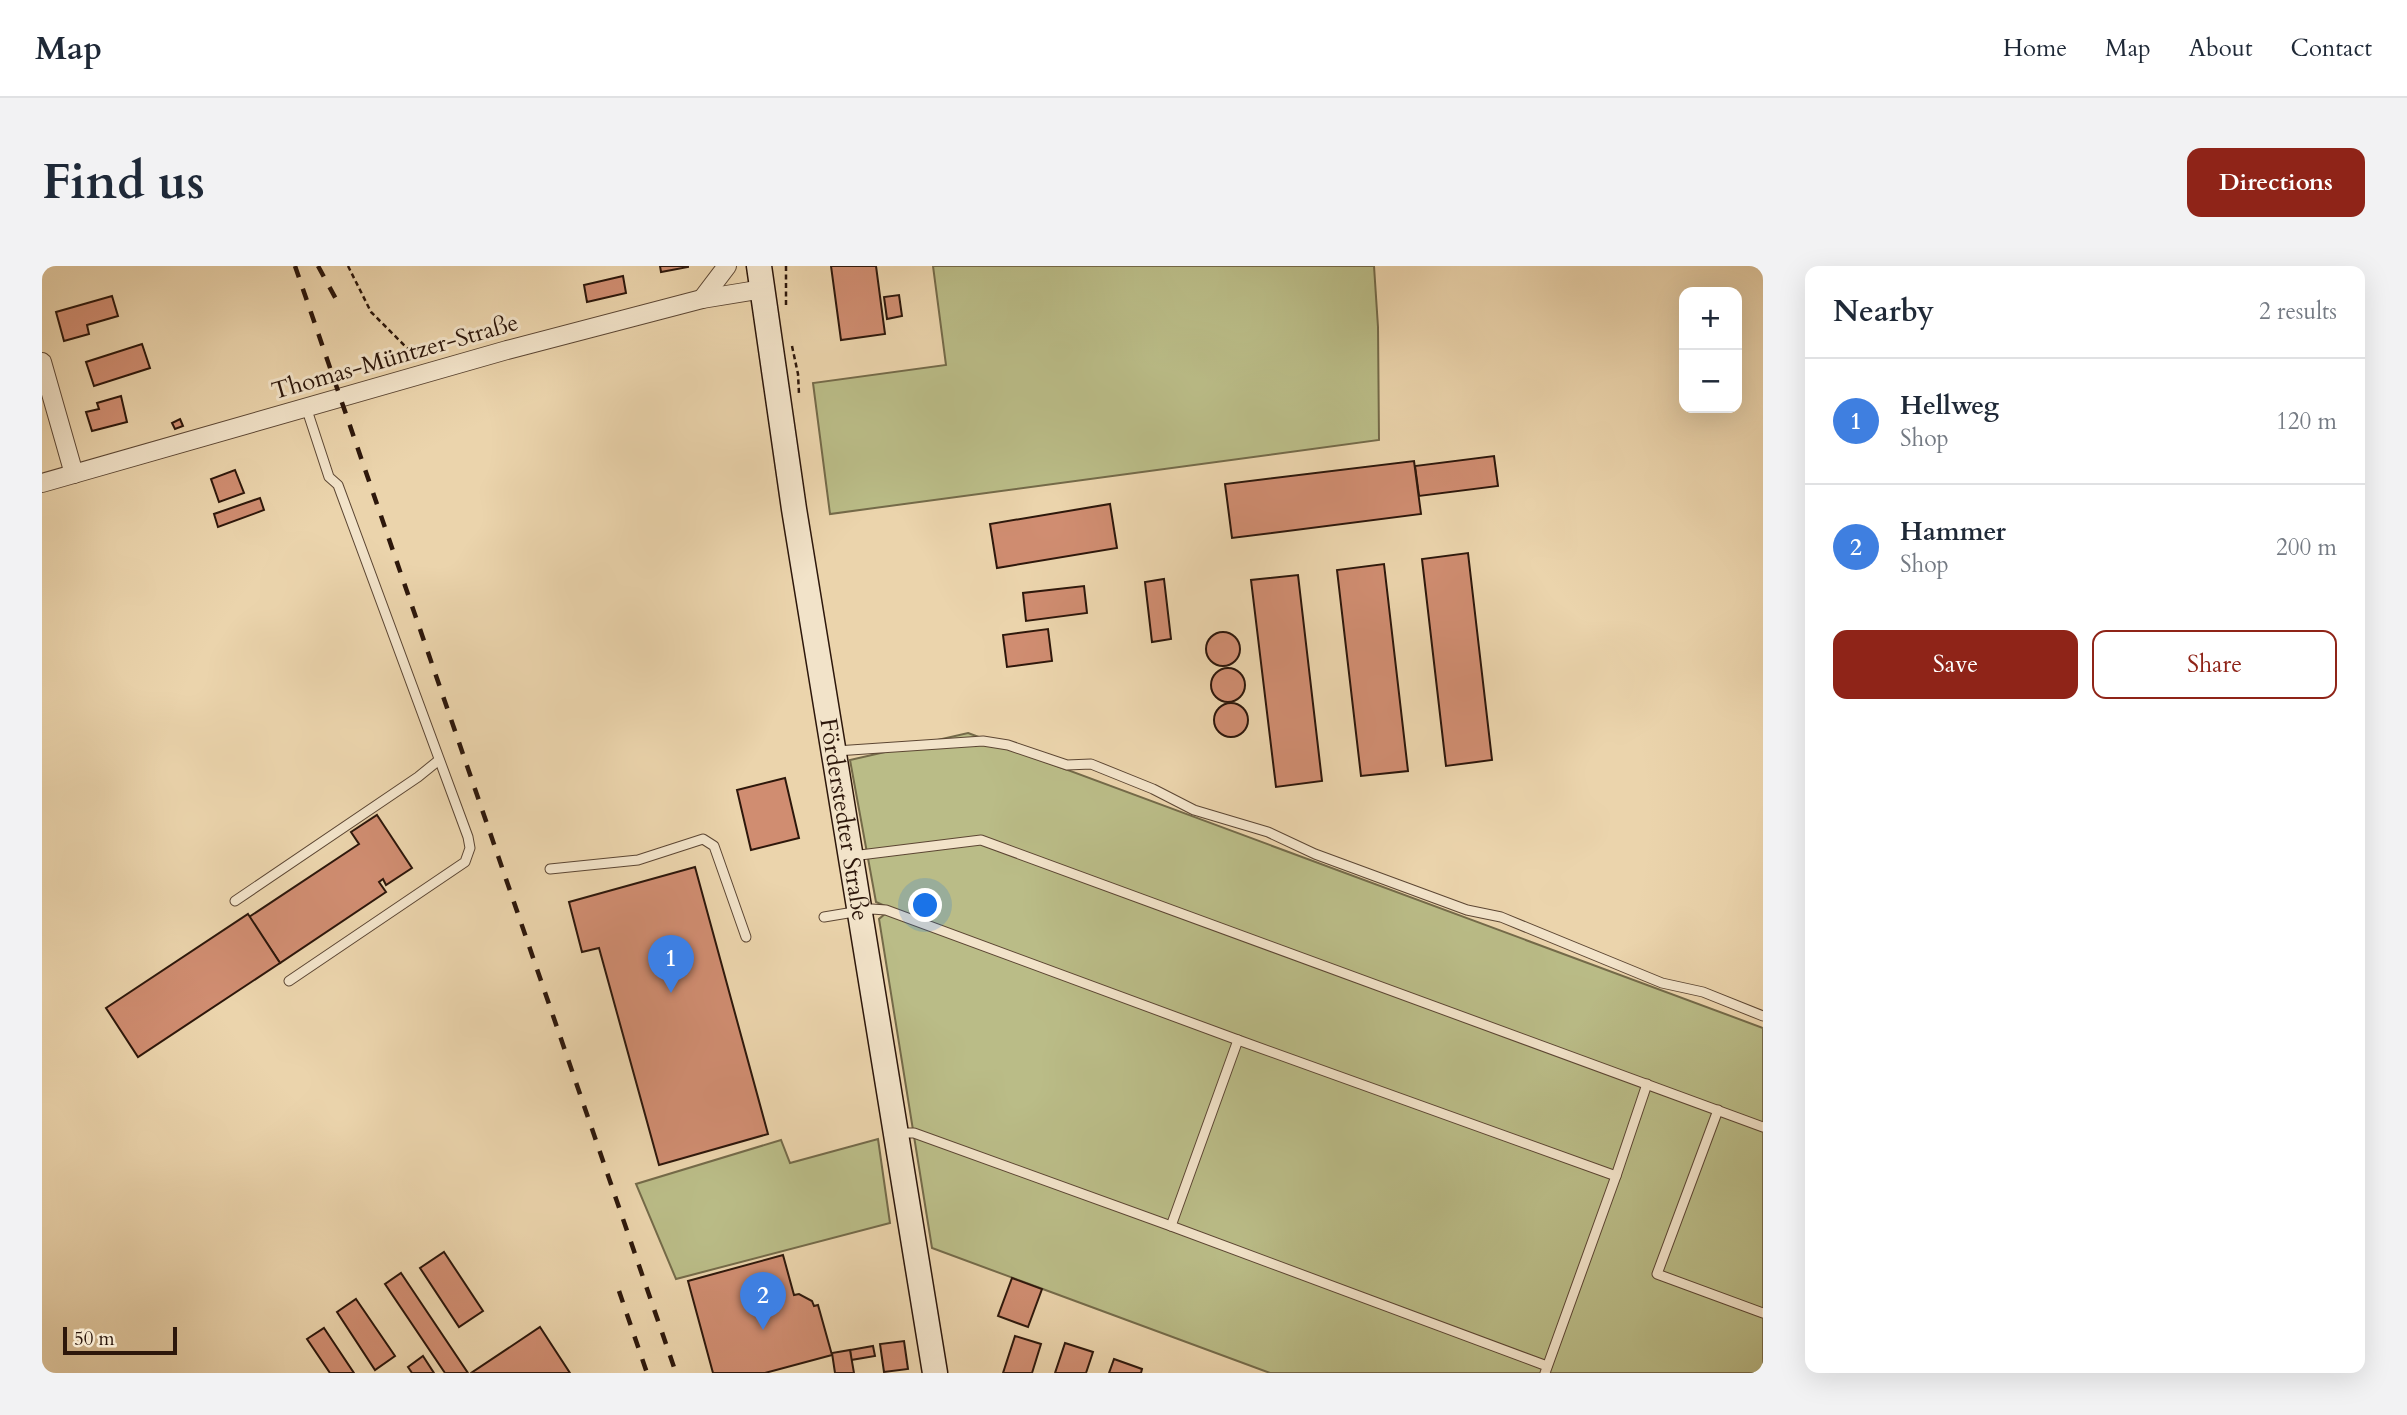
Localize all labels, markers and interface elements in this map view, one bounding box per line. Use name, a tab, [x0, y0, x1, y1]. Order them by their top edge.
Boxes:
text: Map	[35, 26, 102, 71]
text: Home	[2003, 32, 2067, 65]
text: Map	[2105, 32, 2151, 65]
text: About	[2189, 32, 2253, 65]
text: Contact	[2291, 32, 2372, 65]
button: Directions	[2187, 148, 2365, 217]
text: Find us	[42, 149, 205, 216]
map controls	[1679, 287, 1742, 413]
button: +	[1679, 287, 1742, 350]
text: Nearby	[1833, 291, 1934, 332]
text: 2 results	[2259, 296, 2337, 327]
street label: Thomas-Müntzer-Straße	[268, 306, 522, 408]
button: −	[1679, 350, 1742, 413]
text: Hellweg	[1900, 388, 1999, 423]
text: 1	[1850, 406, 1862, 437]
text: 120 m	[2276, 406, 2337, 437]
text: Shop	[1900, 423, 1949, 454]
text: Hammer	[1900, 514, 2006, 549]
text: 2	[1850, 532, 1862, 563]
text: 200 m	[2276, 532, 2337, 563]
text: Shop	[1900, 549, 1949, 580]
button: Save	[1833, 630, 2078, 699]
button: Share	[2092, 630, 2337, 699]
street label: Förderstedter Straße	[812, 716, 877, 923]
your location	[908, 888, 942, 922]
pin: 1	[648, 935, 694, 993]
pin: 2	[740, 1272, 786, 1330]
scale bar	[63, 1324, 177, 1356]
text: 50 m	[74, 1326, 115, 1352]

